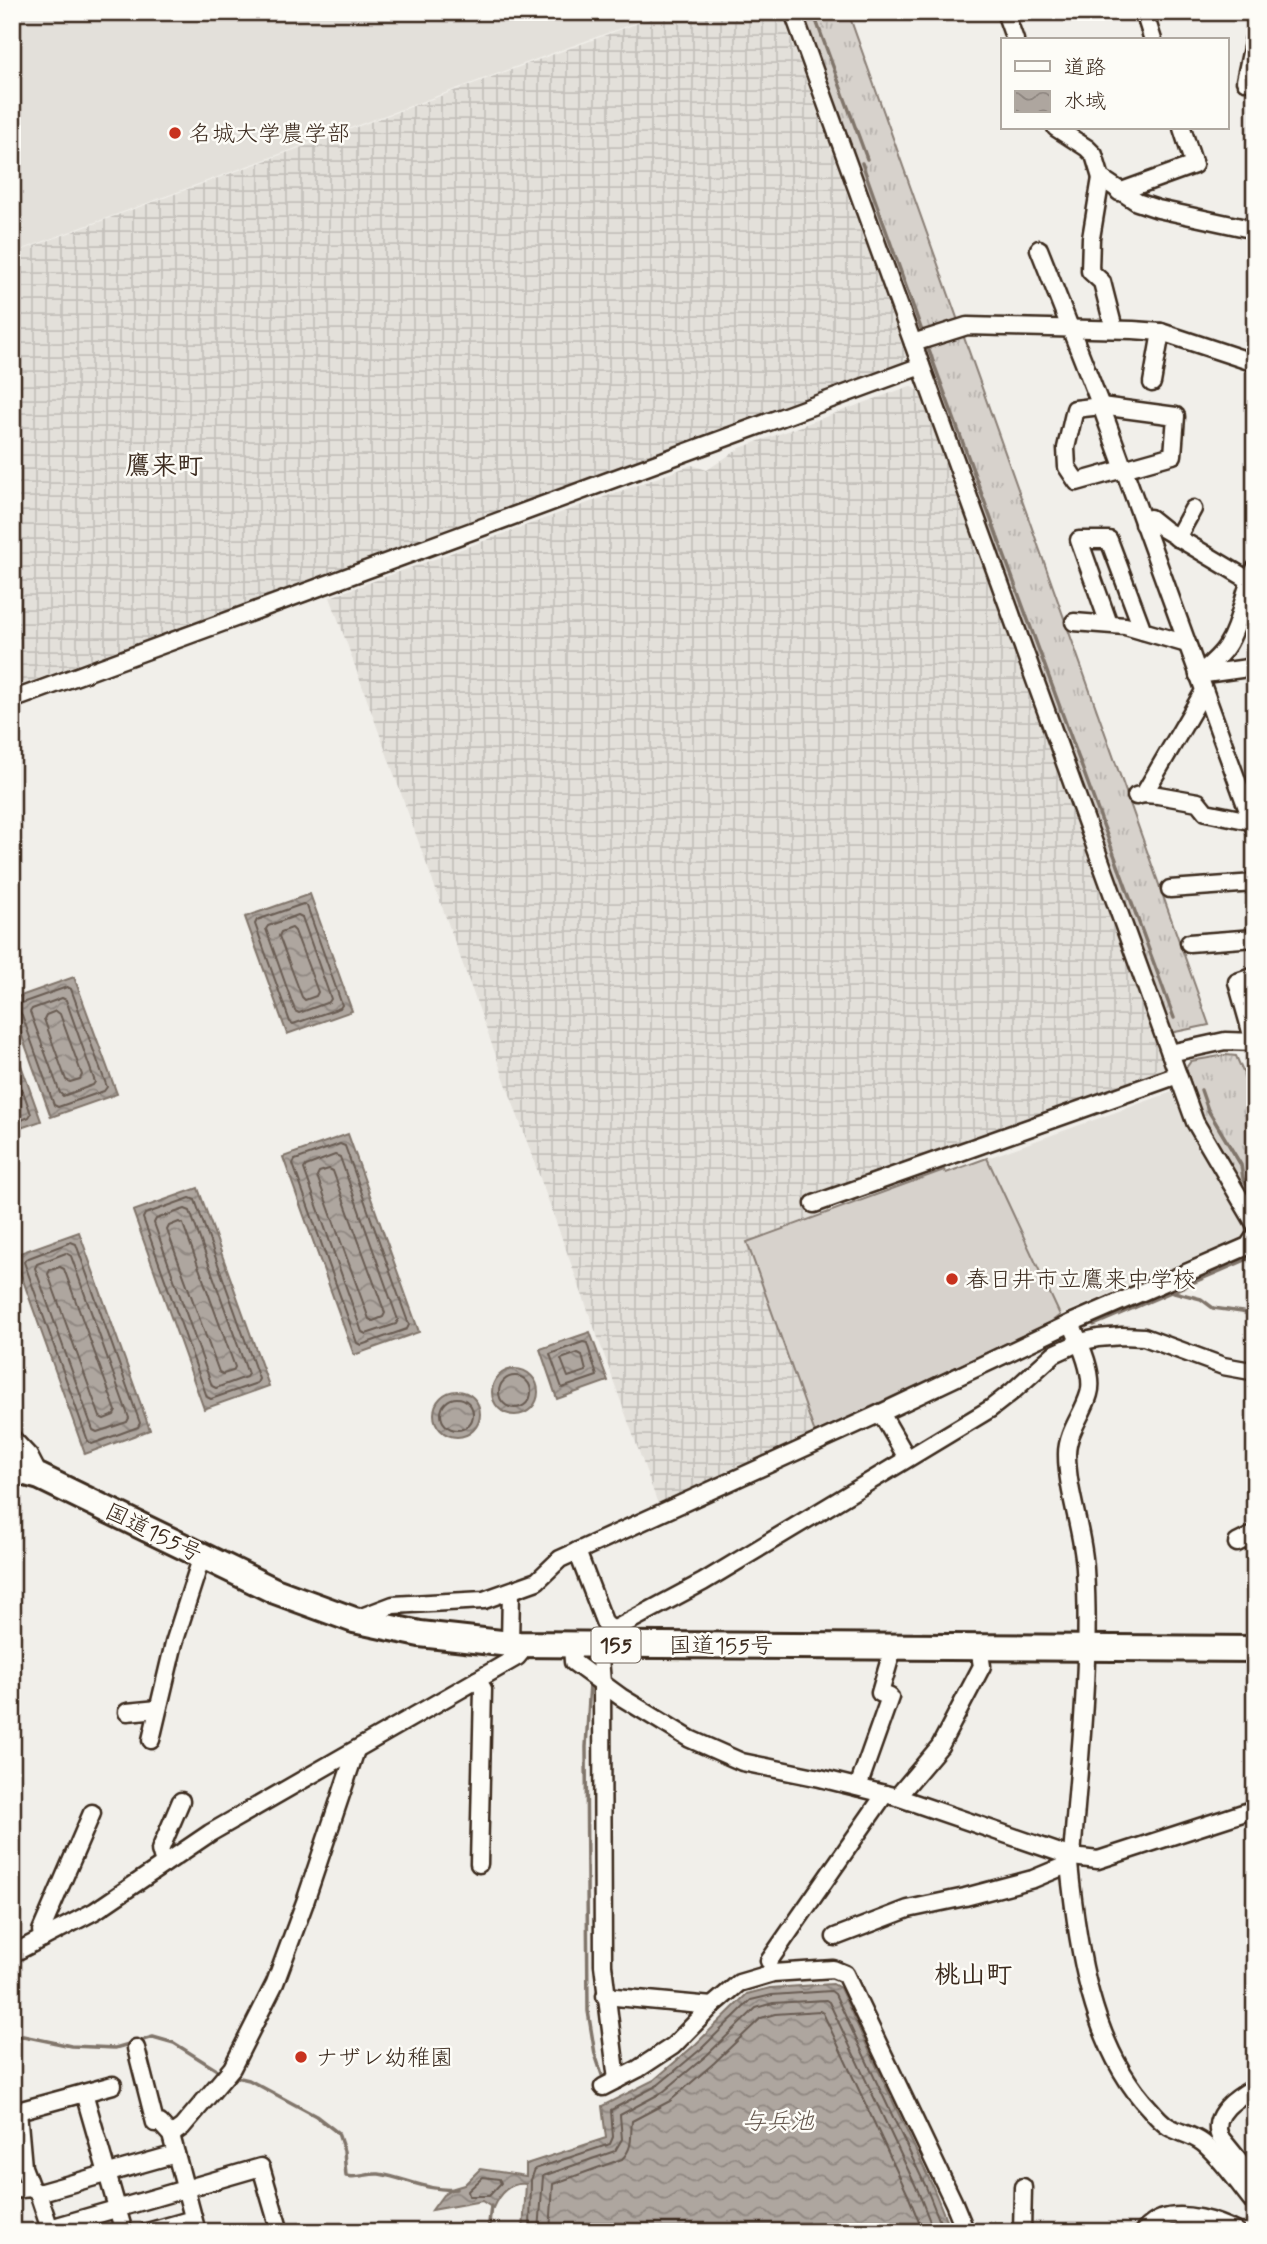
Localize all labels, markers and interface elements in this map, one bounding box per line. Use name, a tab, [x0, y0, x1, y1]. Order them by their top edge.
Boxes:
legend	[1001, 38, 1228, 130]
text: 道路	[1064, 54, 1106, 82]
text: 水域	[1064, 88, 1106, 116]
place label: 名城大学農学部	[189, 120, 350, 150]
marker: 名城大学農学部	[167, 125, 183, 141]
district label: 鷹来町	[125, 450, 203, 484]
place label: 春日井市立鷹来中学校	[966, 1266, 1196, 1296]
marker: 春日井市立鷹来中学校	[944, 1271, 960, 1287]
street label: 国道155号	[100, 1497, 207, 1570]
road number: 155	[592, 1628, 640, 1662]
street label: 国道155号	[669, 1632, 773, 1662]
district label: 桃山町	[934, 1959, 1012, 1993]
place label: ナザレ幼稚園	[315, 2044, 453, 2074]
marker: ナザレ幼稚園	[293, 2049, 309, 2065]
water label: 与兵池	[742, 2107, 815, 2138]

